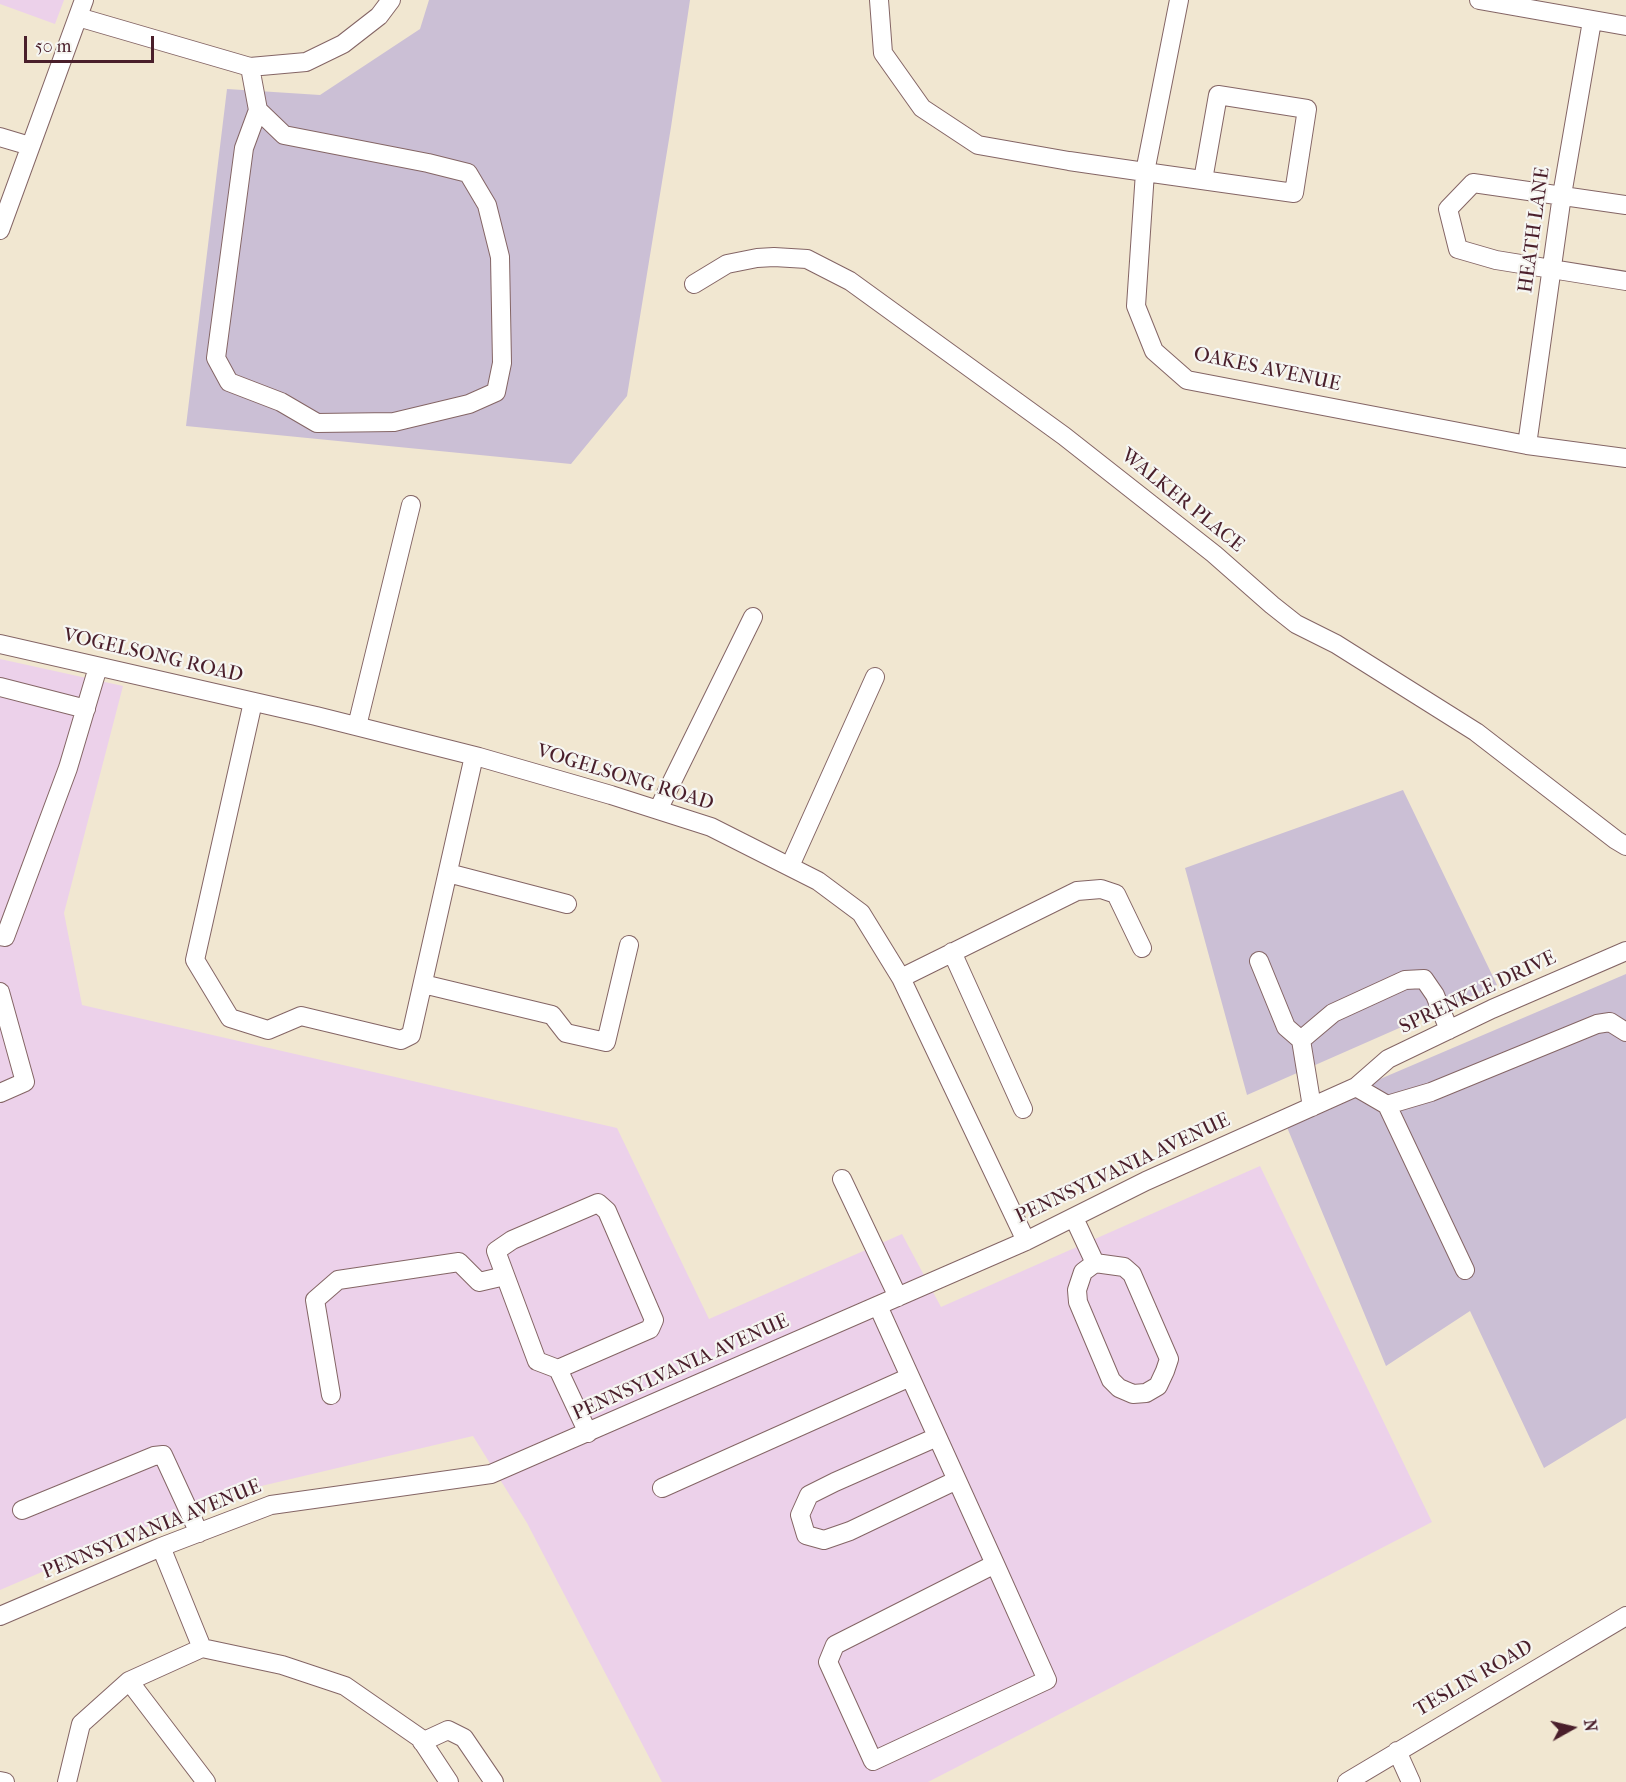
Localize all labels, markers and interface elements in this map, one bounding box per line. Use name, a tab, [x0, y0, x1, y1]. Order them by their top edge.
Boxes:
scale bar	[27, 24, 158, 62]
text: 50 m	[35, 36, 71, 57]
street label: HEATH LANE	[1514, 166, 1556, 294]
street label: OAKES AVENUE	[1191, 343, 1343, 397]
street label: WALKER PLACE	[1116, 444, 1248, 558]
street label: VOGELSONG ROAD	[61, 624, 245, 688]
street label: VOGELSONG ROAD	[534, 740, 716, 816]
street label: SPRENKLE DRIVE	[1396, 946, 1560, 1040]
street label: PENNSYLVANIA AVENUE	[1012, 1109, 1234, 1229]
street label: PENNSYLVANIA AVENUE	[569, 1309, 793, 1427]
street label: PENNSYLVANIA AVENUE	[39, 1475, 265, 1585]
street label: TESLIN ROAD	[1410, 1635, 1538, 1723]
north arrow	[1542, 1698, 1602, 1758]
text: N	[1580, 1718, 1601, 1733]

